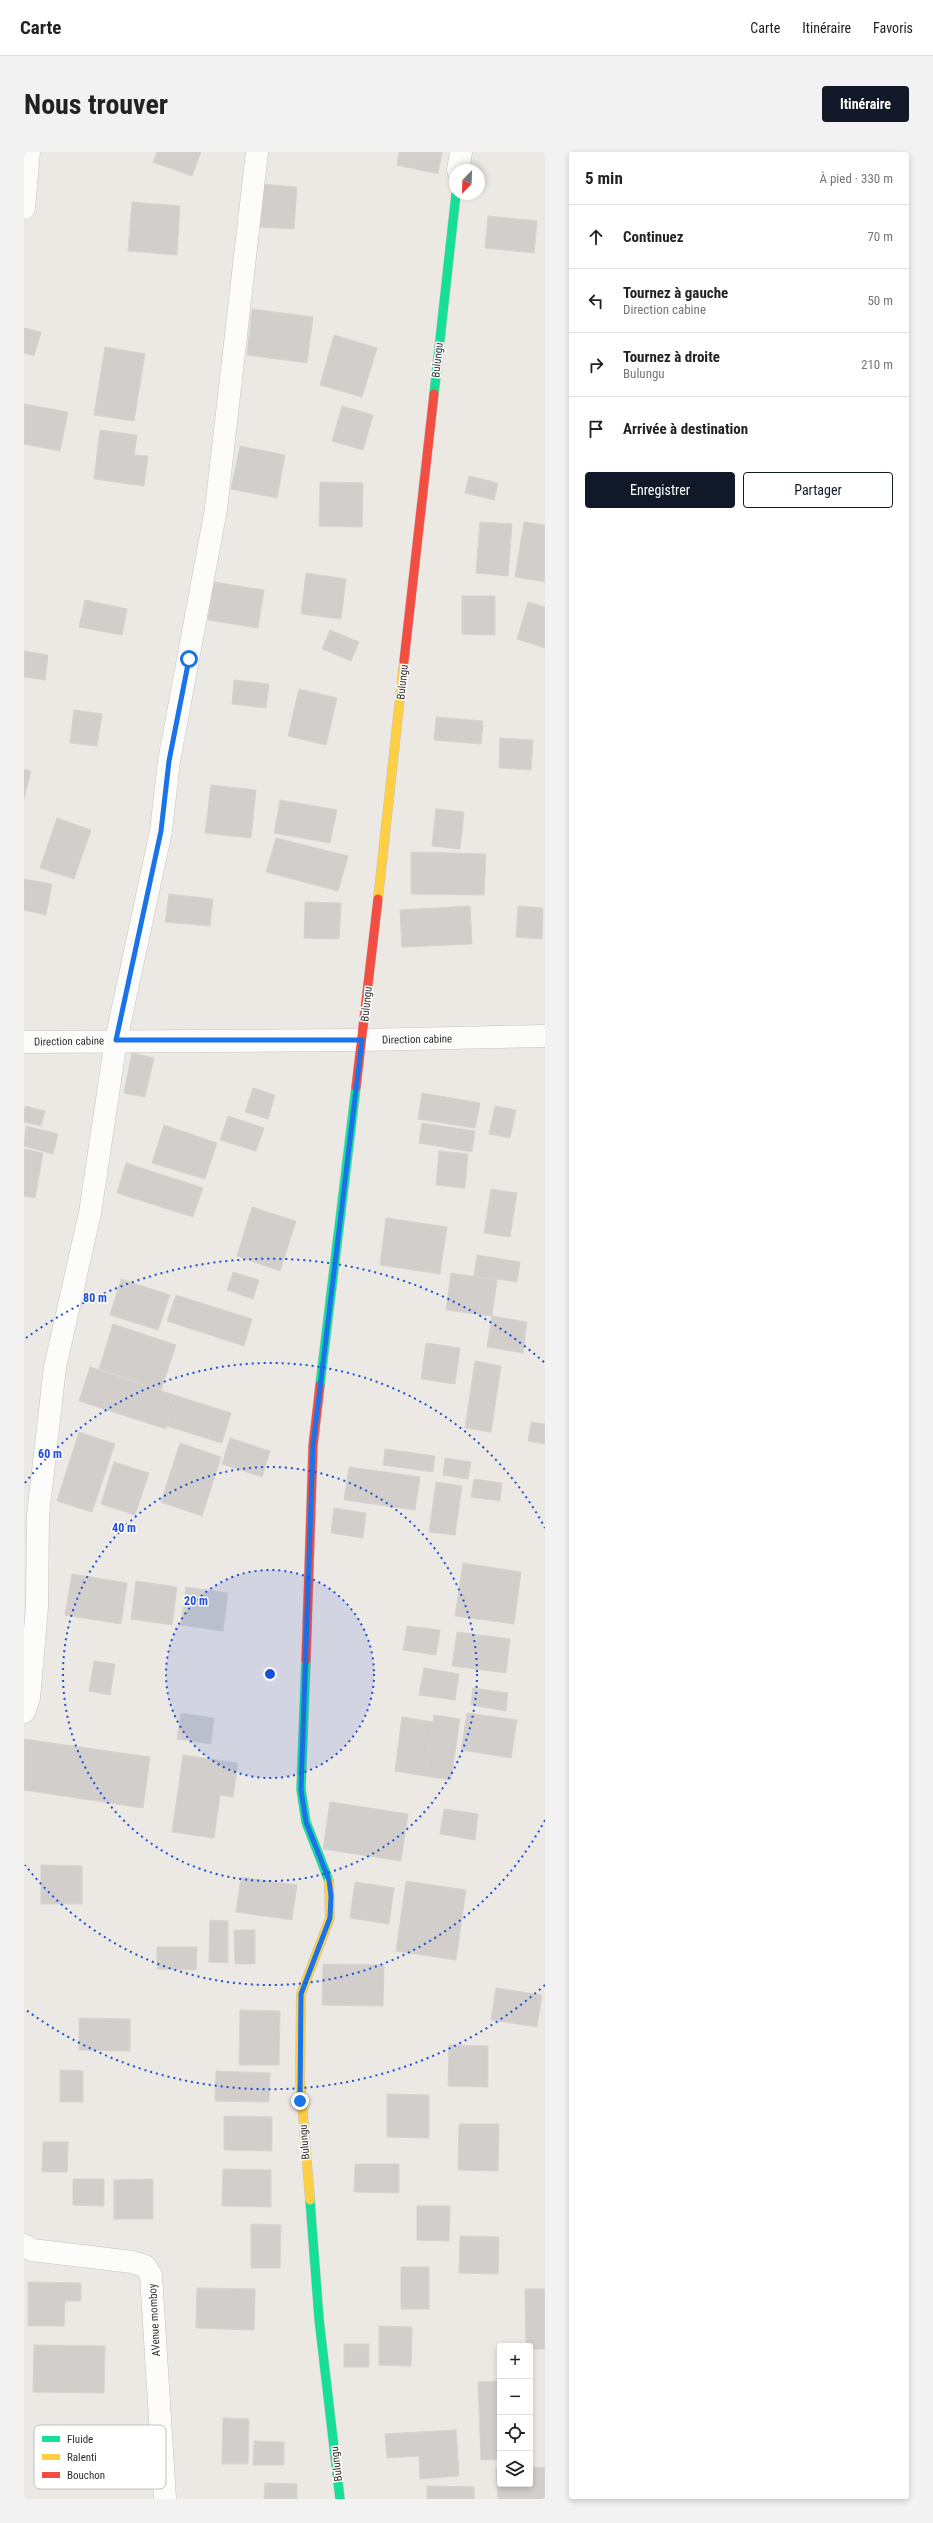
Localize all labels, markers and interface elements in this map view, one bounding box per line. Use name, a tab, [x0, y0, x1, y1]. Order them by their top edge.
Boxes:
text: Carte	[20, 16, 61, 39]
text: Carte	[750, 20, 780, 36]
text: Itinéraire	[802, 20, 851, 36]
text: Favoris	[873, 20, 913, 36]
button: Itinéraire	[822, 86, 909, 122]
text: Nous trouver	[24, 88, 168, 121]
north arrow	[449, 164, 485, 200]
text: 5 min	[585, 168, 623, 188]
text: À pied · 330 m	[819, 171, 893, 186]
icon: ahead	[585, 226, 607, 248]
text: Continuez	[623, 228, 684, 246]
text: 70 m	[867, 229, 893, 244]
text: Tournez à gauche	[623, 284, 728, 302]
icon: left	[585, 290, 607, 312]
text: 50 m	[867, 293, 893, 308]
text: Direction cabine	[623, 302, 706, 317]
street label: Bulungu	[429, 342, 446, 378]
text: Tournez à droite	[623, 348, 720, 366]
icon: right	[585, 354, 607, 376]
text: 210 m	[861, 357, 893, 372]
text: Bulungu	[623, 366, 665, 381]
icon: arrive	[585, 418, 607, 440]
text: Arrivée à destination	[623, 420, 748, 438]
button: Enregistrer	[585, 472, 735, 508]
button: Partager	[743, 472, 893, 508]
route start	[180, 650, 198, 668]
street label: Bulungu	[394, 664, 411, 700]
street label: Bulungu	[358, 986, 375, 1022]
street label: Direction cabine	[382, 1032, 452, 1047]
street label: Direction cabine	[34, 1034, 104, 1049]
text: 80 m	[83, 1291, 107, 1305]
text: 60 m	[38, 1447, 62, 1461]
text: 40 m	[112, 1521, 136, 1535]
text: 20 m	[184, 1594, 208, 1608]
centre of rings	[263, 1667, 277, 1681]
route end	[291, 2092, 309, 2110]
street label: Bulungu	[296, 2124, 313, 2160]
street label: AVenue momboy	[146, 2283, 163, 2357]
map controls	[497, 2343, 533, 2487]
button: +	[497, 2343, 533, 2379]
button: −	[497, 2379, 533, 2415]
button: locate	[497, 2415, 533, 2451]
legend	[34, 2425, 166, 2489]
text: Fluide	[67, 2433, 93, 2446]
street label: Bulungu	[328, 2446, 345, 2482]
text: Ralenti	[67, 2451, 97, 2464]
button: layers	[497, 2451, 533, 2487]
text: Bouchon	[67, 2469, 105, 2482]

